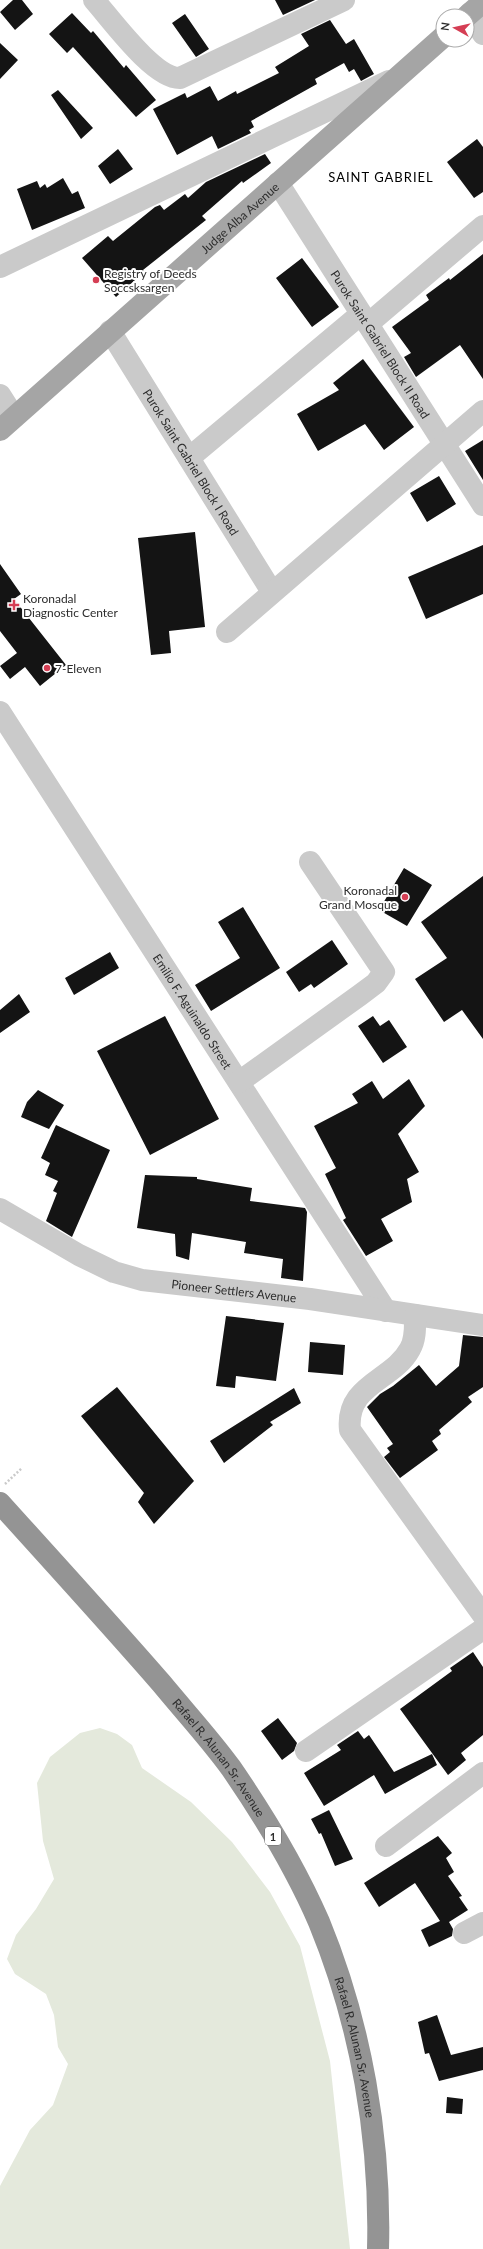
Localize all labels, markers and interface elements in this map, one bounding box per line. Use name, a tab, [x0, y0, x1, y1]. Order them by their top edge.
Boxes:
north arrow	[435, 8, 475, 48]
text: N	[438, 21, 452, 32]
district label: SAINT GABRIEL	[328, 169, 434, 185]
street label: Judge Alba Avenue	[197, 179, 282, 256]
place label: Registry of Deeds Soccsksargen	[104, 266, 197, 295]
street label: Purok Saint Gabriel Block II Road	[328, 267, 433, 421]
marker: Registry of Deeds Soccsksargen	[91, 275, 101, 285]
street label: Purok Saint Gabriel Block I Road	[140, 386, 242, 538]
place label: Koronadal Diagnostic Center	[23, 591, 118, 620]
marker: Koronadal Diagnostic Center	[8, 599, 20, 611]
place label: 7-Eleven	[55, 661, 101, 676]
marker: 7-Eleven	[42, 663, 52, 673]
place label: Koronadal Grand Mosque	[319, 883, 397, 912]
marker: Koronadal Grand Mosque	[400, 892, 410, 902]
street label: Emilio F. Aguinaldo Street	[150, 951, 236, 1072]
street label: Pioneer Settlers Avenue	[171, 1276, 297, 1305]
street label: Rafael R. Alunan Sr. Avenue	[170, 1695, 268, 1819]
road number: 1	[265, 1827, 281, 1845]
street label: Rafael R. Alunan Sr. Avenue	[332, 1975, 378, 2119]

